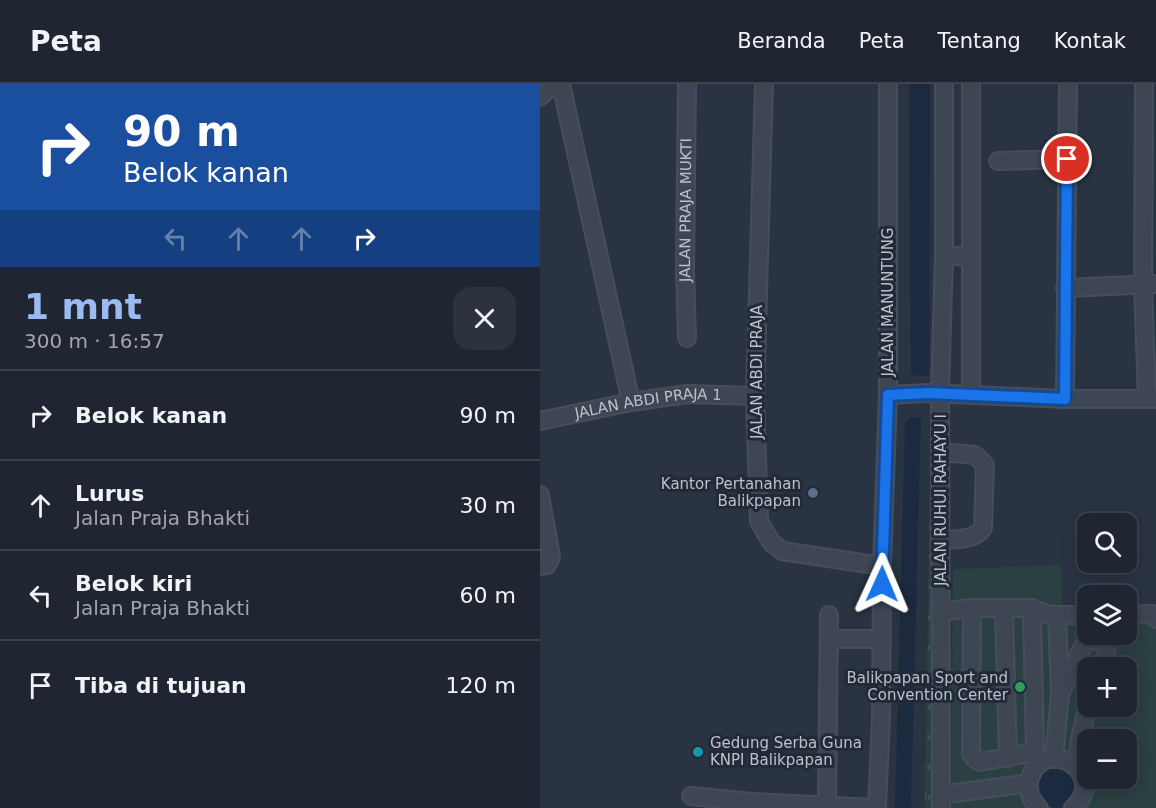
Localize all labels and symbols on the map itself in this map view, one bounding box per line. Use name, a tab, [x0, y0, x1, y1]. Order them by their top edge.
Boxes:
pin	[1041, 133, 1092, 184]
street label: JALAN PRAJA MUKTI	[676, 138, 695, 283]
street label: JALAN MANUNTUNG	[879, 228, 897, 377]
street label: JALAN ABDI PRAJA	[748, 304, 766, 440]
street label: JALAN ABDI PRAJA 1	[572, 384, 722, 423]
street label: JALAN RUHUI RAHAYU I	[932, 414, 950, 587]
place label: Kantor Pertanahan Balikpapan	[661, 475, 801, 510]
marker: Kantor Pertanahan Balikpapan	[806, 486, 820, 500]
position arrow	[850, 552, 914, 616]
place label: Balikpapan Sport and Convention Center	[847, 669, 1009, 704]
marker: Balikpapan Sport and Convention Center	[1013, 680, 1027, 694]
place label: Gedung Serba Guna KNPI Balikpapan	[710, 734, 862, 769]
marker: Gedung Serba Guna KNPI Balikpapan	[691, 745, 705, 759]

